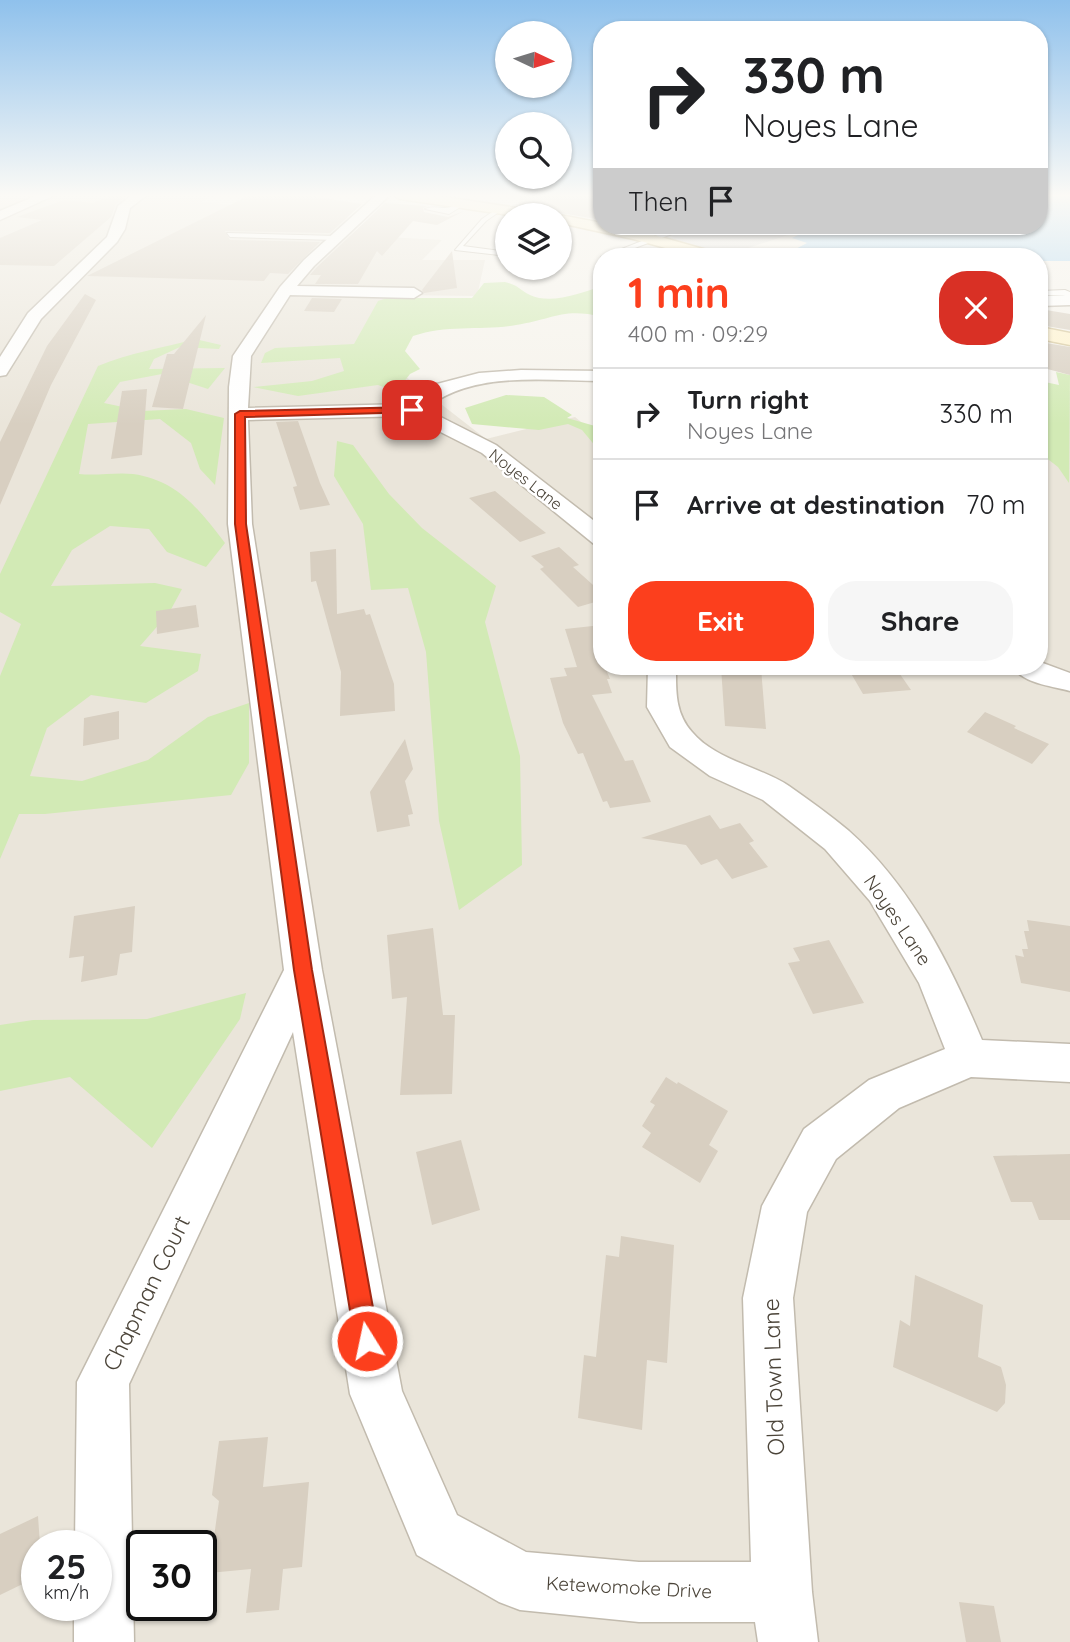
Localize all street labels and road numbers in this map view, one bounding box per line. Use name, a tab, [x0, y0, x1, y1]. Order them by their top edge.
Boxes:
street label: Noyes Lane	[485, 444, 567, 514]
street label: Noyes Lane	[859, 870, 937, 970]
street label: Chapman Court	[96, 1210, 196, 1375]
street label: Old Town Lane	[756, 1298, 790, 1456]
street label: Ketewomoke Drive	[545, 1571, 713, 1603]

